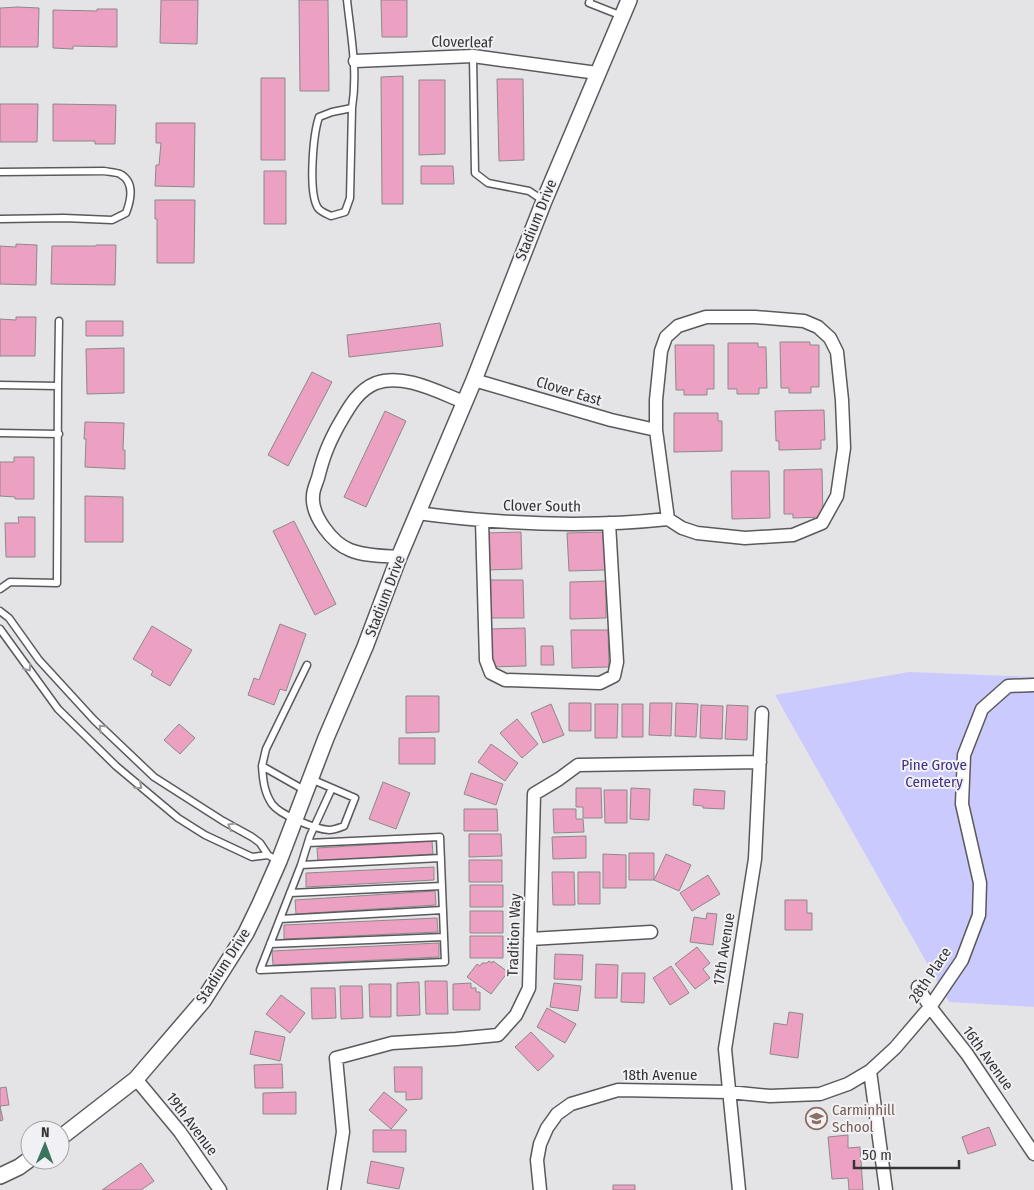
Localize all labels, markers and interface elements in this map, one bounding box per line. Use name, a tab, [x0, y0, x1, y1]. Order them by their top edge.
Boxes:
street label: Cloverleaf	[431, 32, 494, 52]
street label: Stadium Drive	[512, 177, 560, 263]
street label: Clover East	[534, 373, 604, 409]
street label: Clover South	[503, 496, 581, 516]
street label: Stadium Drive	[361, 553, 409, 639]
one-way arrow	[22, 662, 31, 672]
one-way arrow	[99, 725, 108, 734]
park label: Pine Grove Cemetery	[901, 756, 967, 791]
one-way arrow	[134, 780, 143, 789]
one-way arrow	[227, 822, 236, 832]
street label: Tradition Way	[504, 893, 524, 977]
street label: 17th Avenue	[709, 911, 739, 987]
street label: Stadium Drive	[192, 925, 254, 1007]
street label: 28th Place	[905, 944, 955, 1006]
street label: 16th Avenue	[959, 1022, 1017, 1094]
street label: 18th Avenue	[623, 1066, 697, 1084]
street label: 19th Avenue	[162, 1089, 222, 1159]
place label: Carminhill School	[832, 1101, 895, 1136]
school or university icon: Carminhill School	[804, 1107, 828, 1131]
north arrow	[20, 1120, 70, 1170]
text: N	[41, 1124, 50, 1141]
scale bar	[854, 1138, 959, 1170]
text: 50 m	[862, 1146, 892, 1164]

